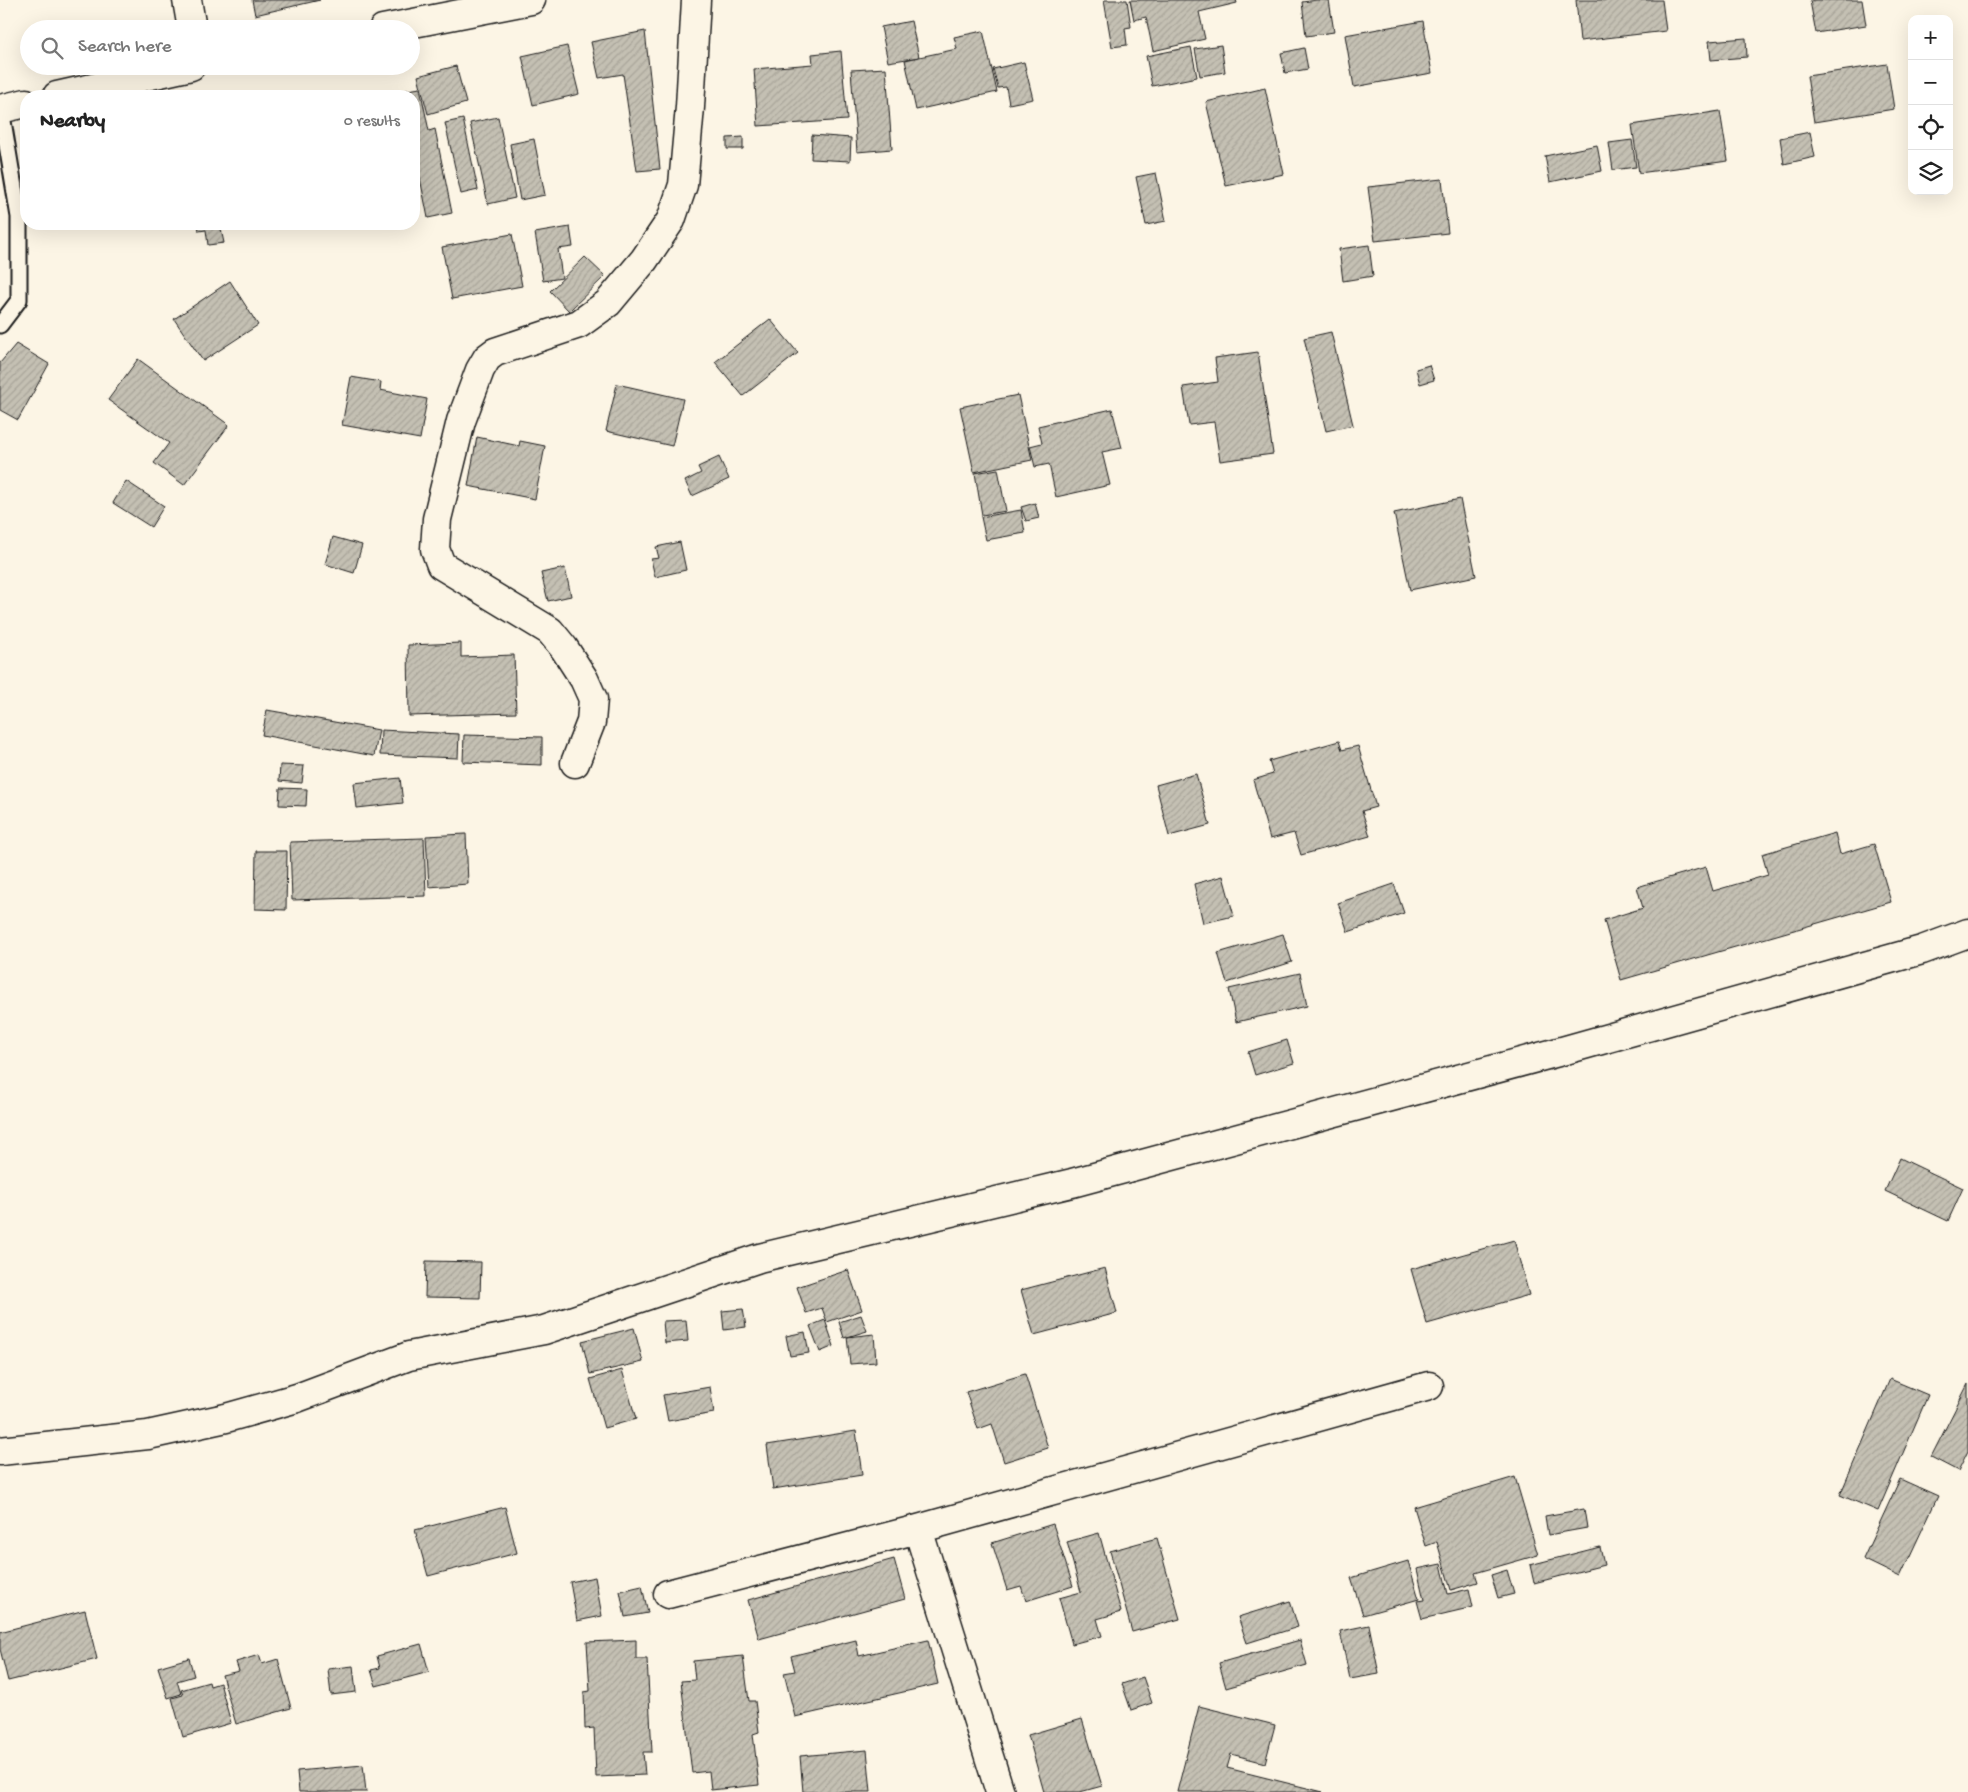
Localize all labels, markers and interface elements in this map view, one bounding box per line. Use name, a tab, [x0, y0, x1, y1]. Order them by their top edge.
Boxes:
map controls	[1908, 15, 1953, 195]
button: +	[1908, 15, 1953, 60]
search box	[20, 20, 420, 75]
icon: search	[38, 34, 66, 62]
text: Search here	[78, 36, 172, 59]
button: −	[1908, 60, 1953, 105]
button: locate	[1908, 105, 1953, 150]
text: Nearby	[40, 110, 105, 135]
text: 0 results	[344, 113, 400, 132]
button: layers	[1908, 150, 1953, 195]

